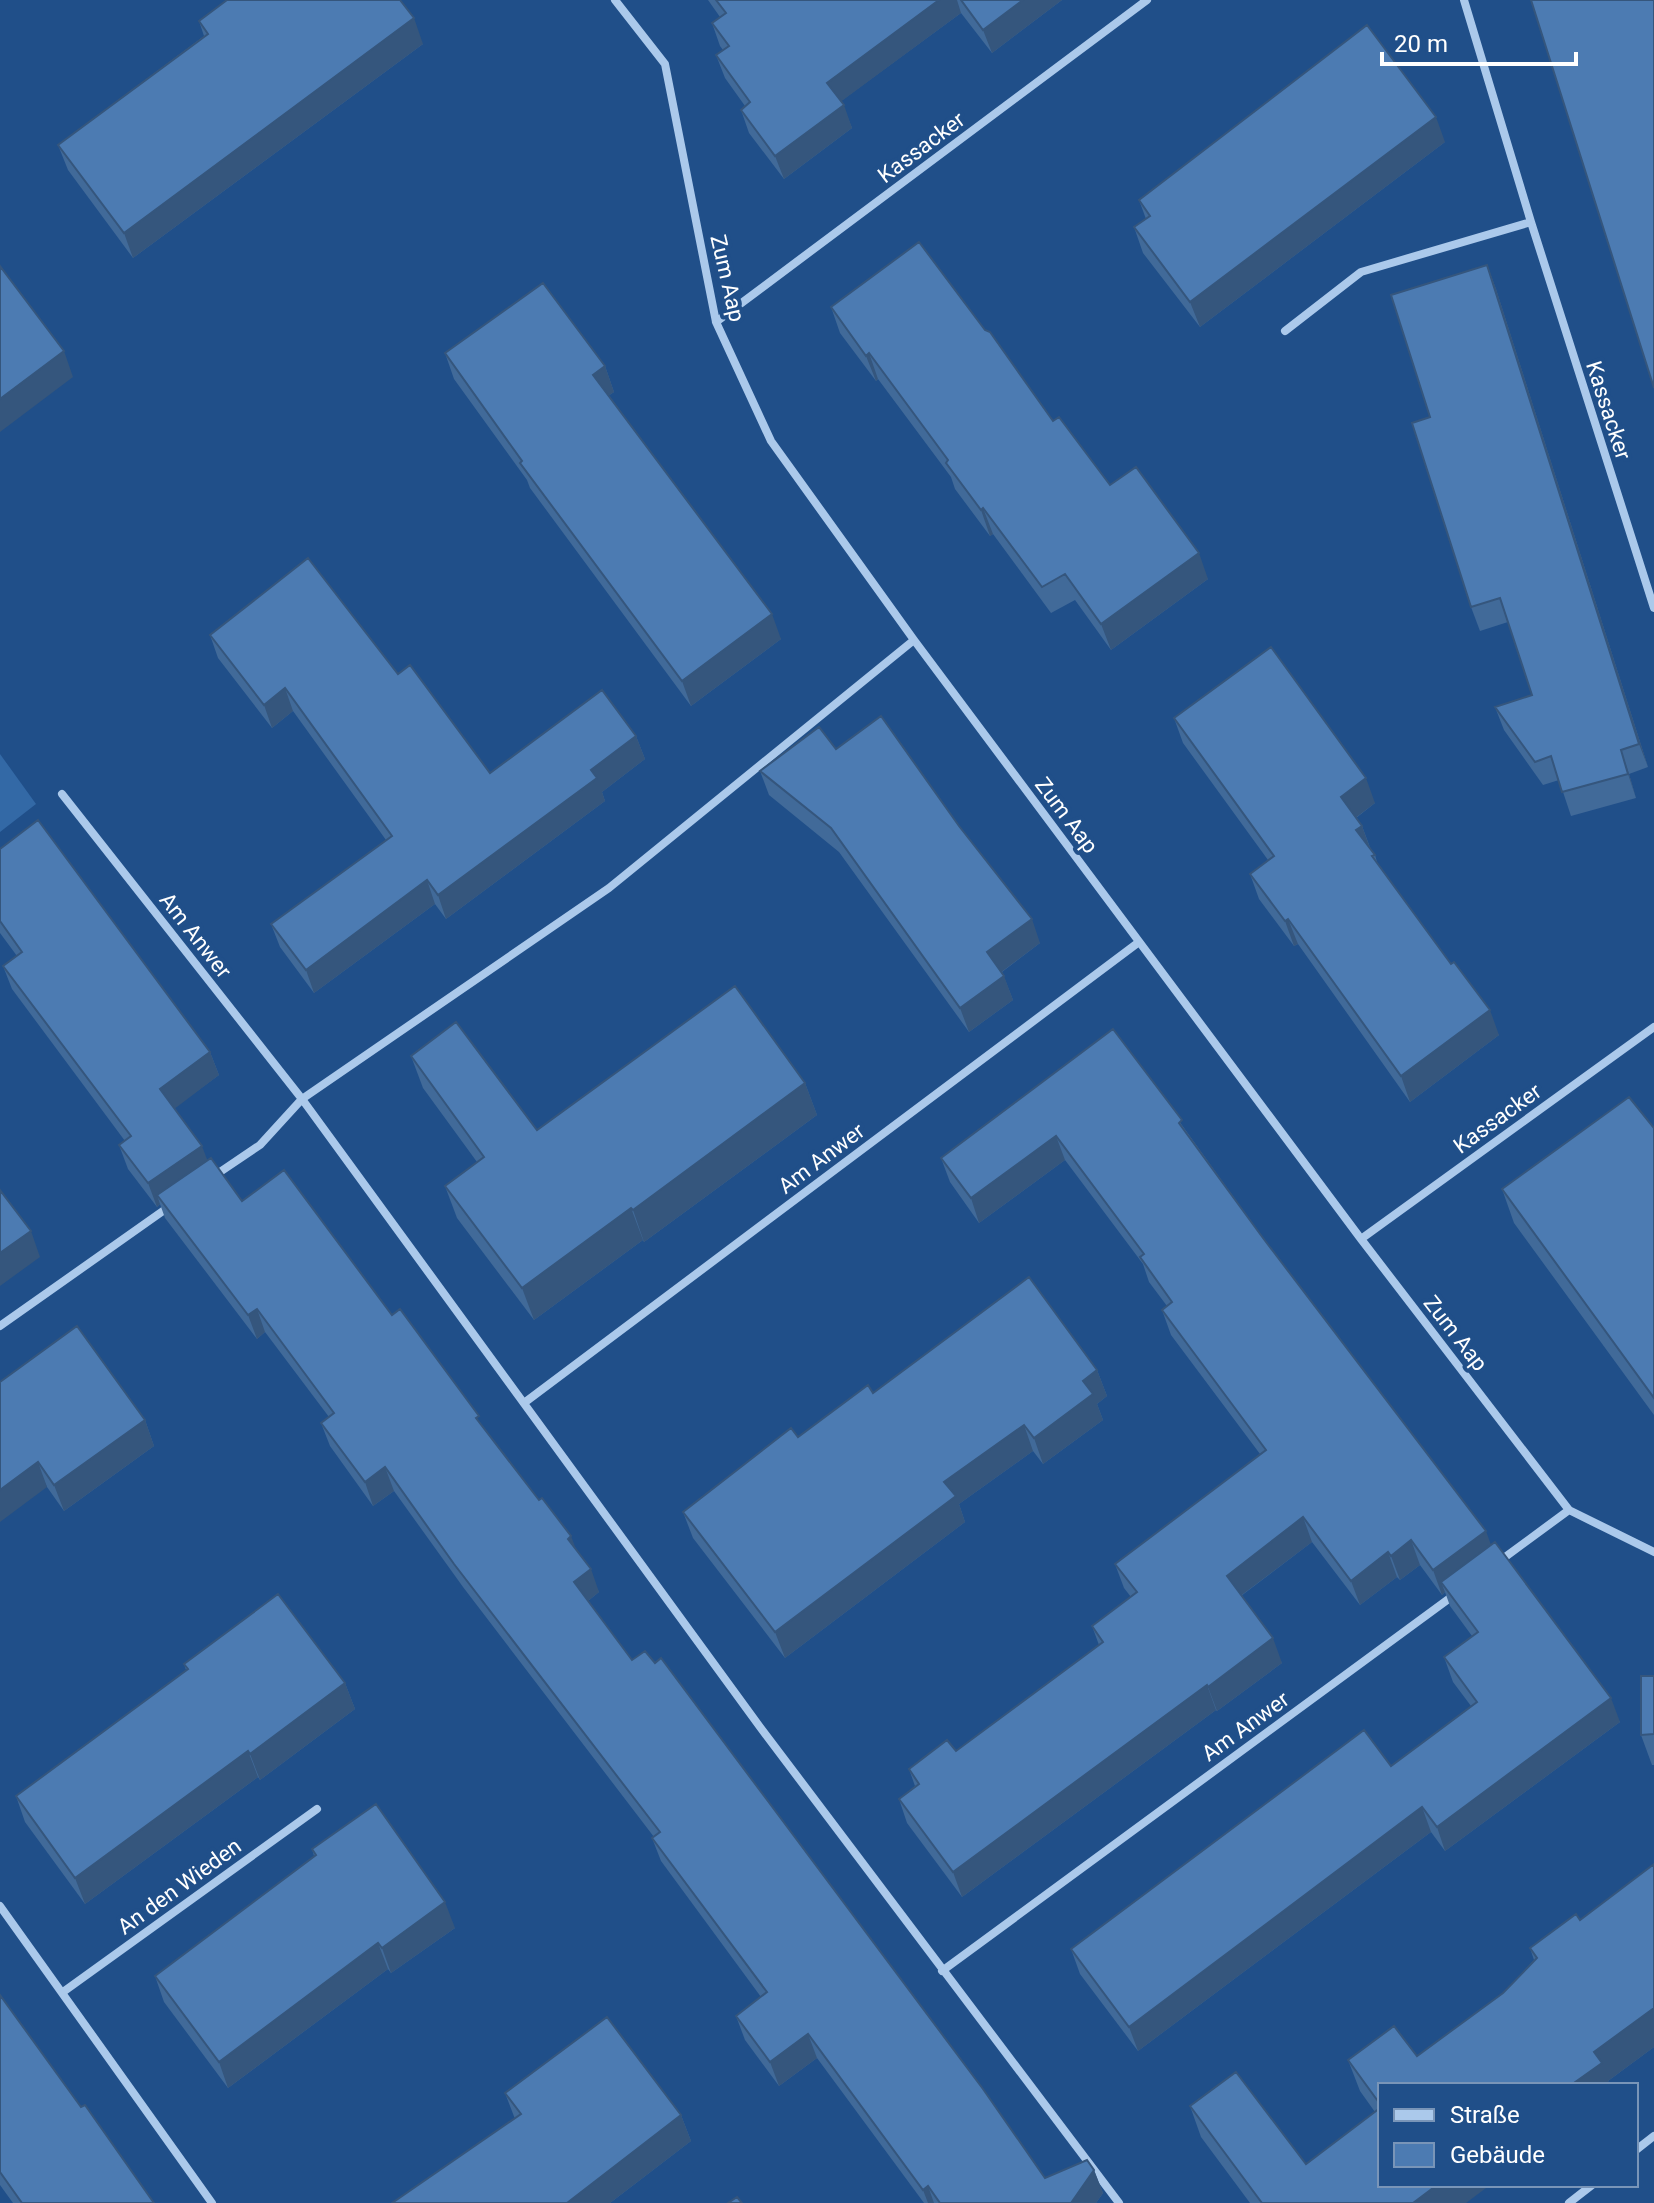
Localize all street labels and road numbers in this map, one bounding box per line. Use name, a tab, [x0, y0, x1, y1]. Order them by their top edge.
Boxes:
street label: Kassacker	[873, 106, 970, 188]
street label: Zum Aap	[705, 232, 750, 324]
street label: Kassacker	[1581, 358, 1636, 463]
street label: Zum Aap	[1030, 772, 1103, 858]
street label: Am Anwer	[155, 888, 237, 983]
street label: Kassacker	[1449, 1078, 1546, 1159]
street label: Am Anwer	[773, 1118, 870, 1199]
street label: Zum Aap	[1419, 1291, 1493, 1376]
street label: Am Anwer	[1197, 1686, 1294, 1766]
street label: An den Wieden	[113, 1833, 246, 1940]

